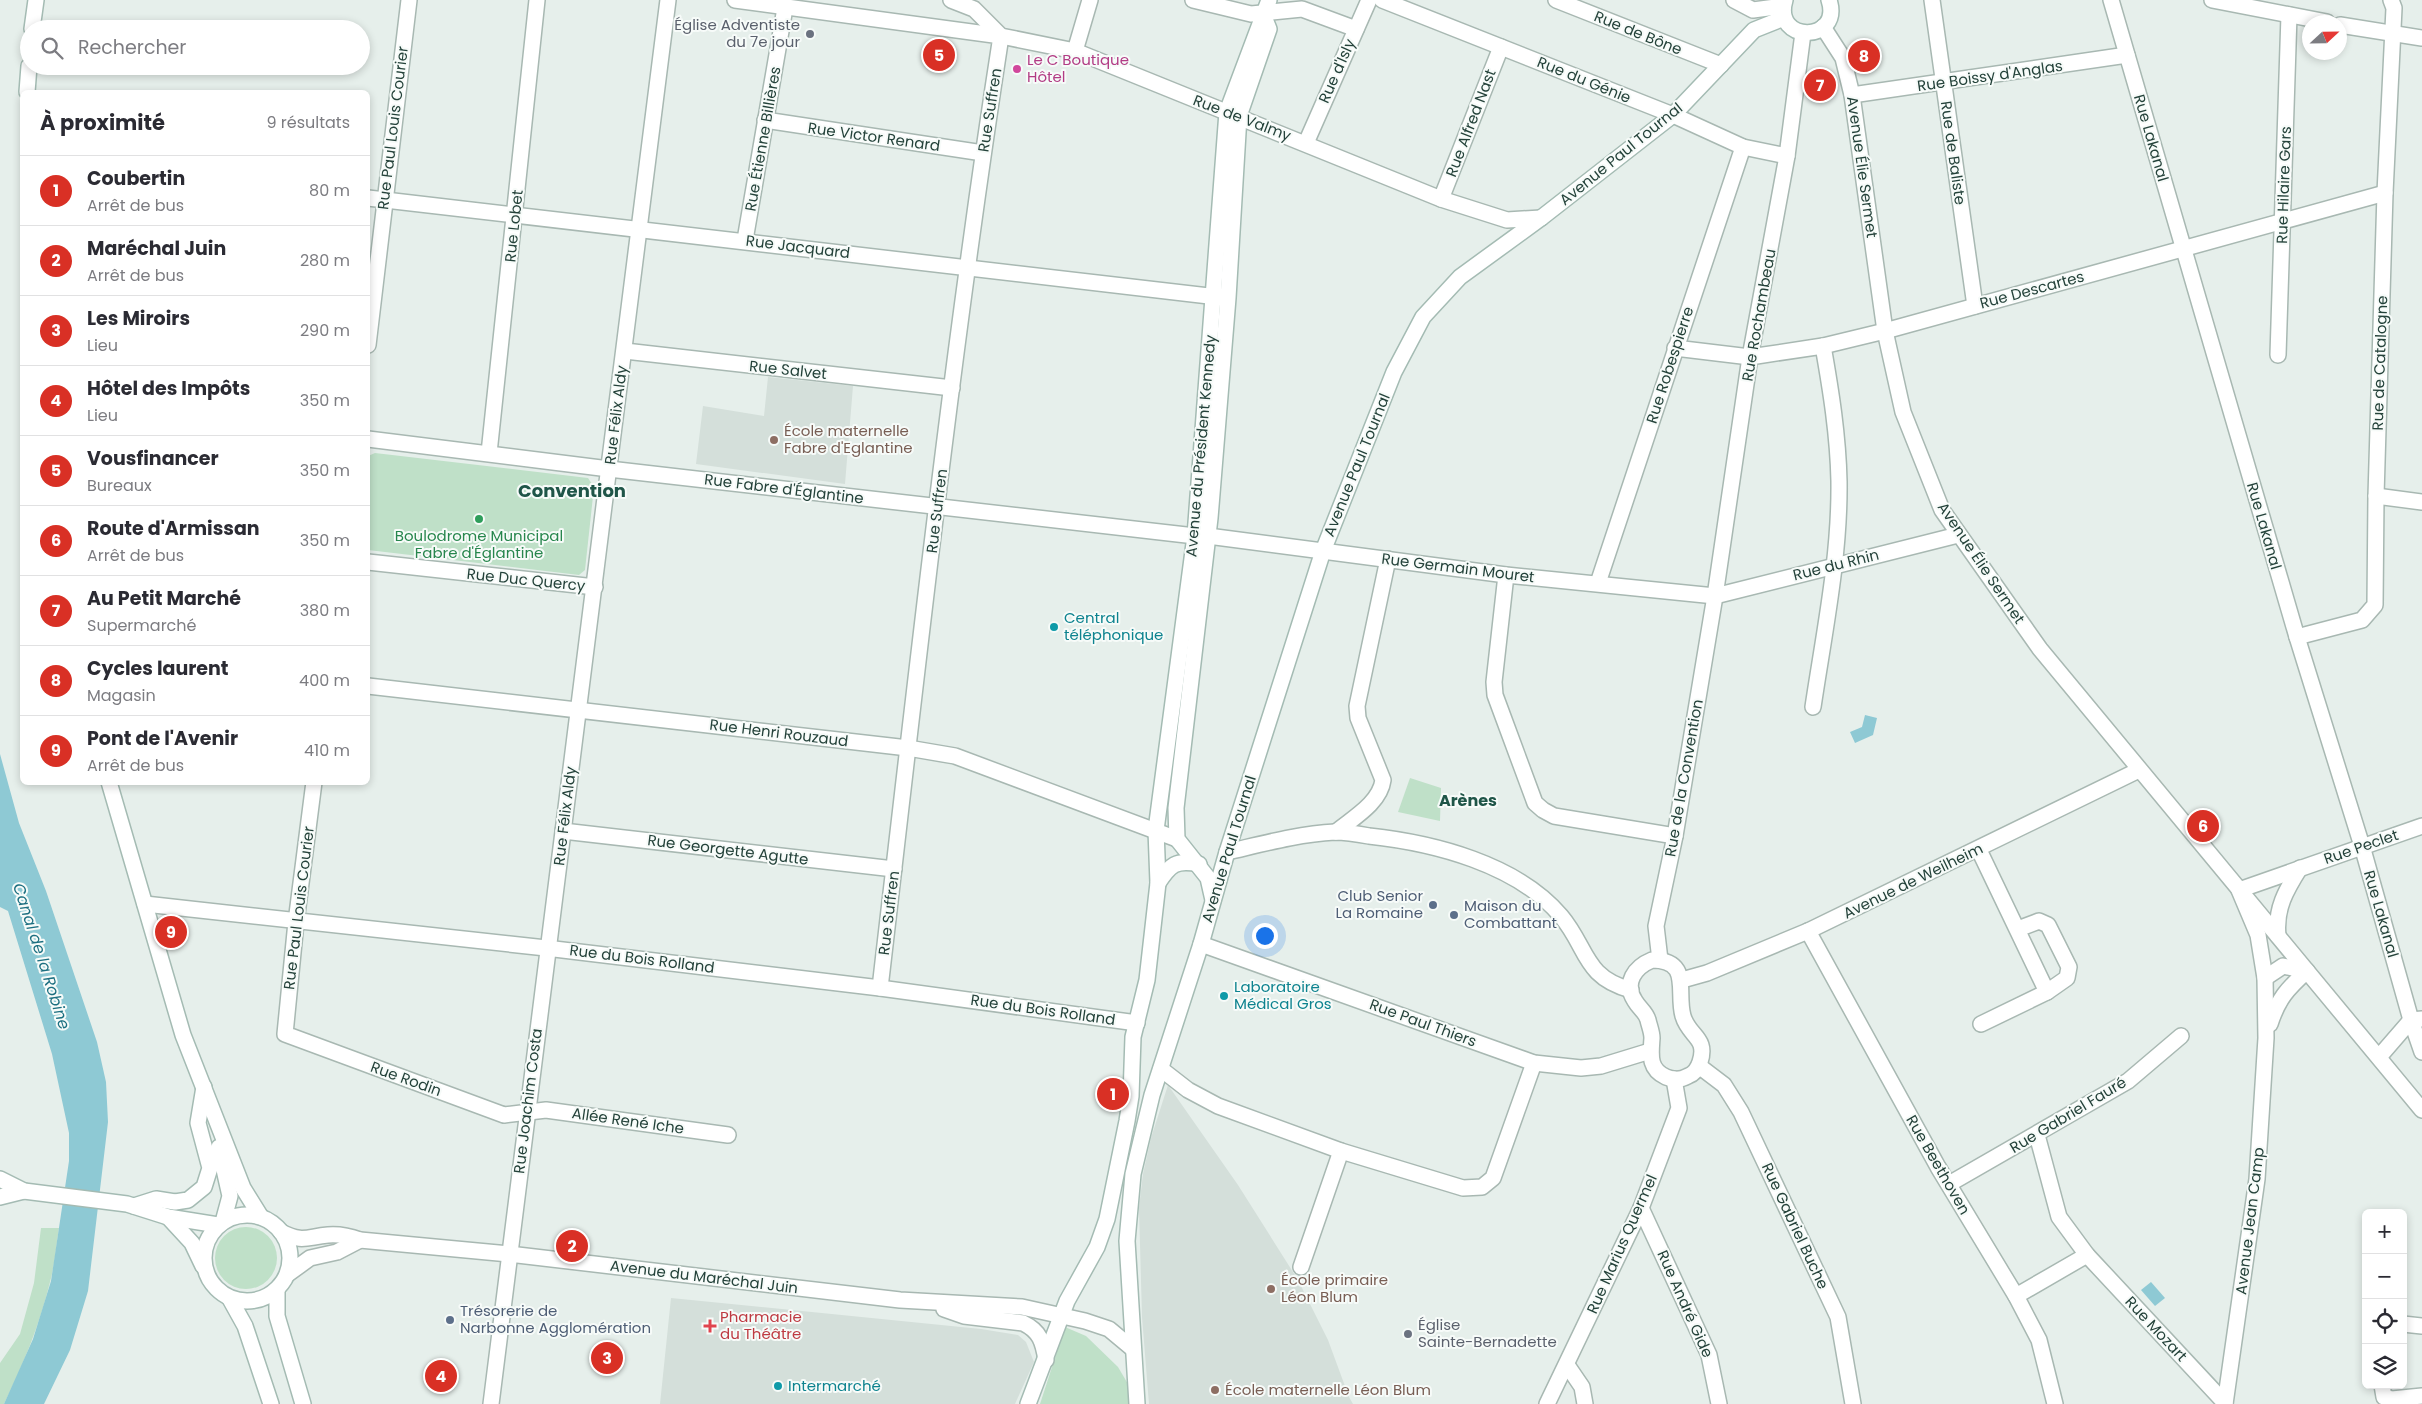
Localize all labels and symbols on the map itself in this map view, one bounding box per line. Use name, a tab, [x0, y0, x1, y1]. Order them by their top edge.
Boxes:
street label: Rue de Bône	[1591, 5, 1685, 60]
place label: Église Adventiste du 7e jour	[674, 14, 800, 52]
north arrow	[2302, 15, 2347, 60]
marker: Église Adventiste du 7e jour	[804, 28, 816, 40]
street label: Rue d'Isly	[1313, 35, 1360, 106]
pin: 5	[923, 36, 955, 74]
pin: 8	[1848, 37, 1880, 75]
street label: Rue Paul Louis Courier	[372, 45, 413, 211]
place label: Le C Boutique Hôtel	[1027, 49, 1129, 87]
street label: Rue du Génie	[1534, 51, 1634, 108]
street label: Rue Boissy d'Anglas	[1916, 55, 2064, 96]
marker: Le C Boutique Hôtel	[1011, 63, 1023, 75]
street label: Rue Étienne Billières	[739, 65, 786, 213]
street label: Rue Suffren	[973, 66, 1007, 153]
street label: Rue Alfred Nast	[1440, 66, 1501, 180]
pin: 7	[1804, 66, 1836, 104]
street label: Rue de Valmy	[1190, 89, 1295, 146]
street label: Rue Lakanal	[2129, 92, 2174, 184]
street label: Avenue Élie Sermet	[1842, 95, 1883, 239]
street label: Avenue Paul Tournal	[1555, 97, 1687, 210]
street label: Rue de Baliste	[1936, 100, 1971, 206]
street label: Rue Victor Renard	[806, 117, 942, 156]
street label: Rue Hilaire Gars	[2271, 126, 2296, 244]
street label: Rue Lobet	[499, 189, 528, 263]
street label: Rue Jacquard	[745, 230, 851, 263]
street label: Rue Rochambeau	[1737, 247, 1781, 383]
street label: Rue Descartes	[1977, 265, 2087, 314]
street label: Rue de Catalogne	[2367, 295, 2392, 431]
street label: Rue Robespierre	[1641, 304, 1698, 426]
street label: Avenue du Président Kennedy	[1180, 333, 1221, 558]
street label: Rue Salvet	[748, 355, 828, 384]
street label: Rue Félix Aldy	[599, 364, 632, 466]
street label: Avenue Paul Tournal	[1318, 390, 1395, 540]
place label: École maternelle Fabre d'Eglantine	[784, 420, 913, 458]
marker: École maternelle Fabre d'Eglantine	[768, 434, 780, 446]
street label: Rue Fabre d'Églantine	[703, 468, 865, 509]
street label: Rue Suffren	[921, 468, 952, 554]
district label: Convention	[518, 478, 626, 503]
street label: Rue Lakanal	[2242, 480, 2287, 572]
street label: Avenue Élie Sermet	[1933, 498, 2030, 628]
marker: Boulodrome Municipal Fabre d'Églantine	[473, 513, 485, 525]
place label: Boulodrome Municipal Fabre d'Églantine	[395, 525, 563, 563]
street label: Rue du Rhin	[1791, 544, 1881, 585]
street label: Rue Germain Mouret	[1380, 548, 1536, 587]
street label: Rue Duc Quercy	[466, 563, 587, 596]
place label: Central téléphonique	[1064, 607, 1163, 645]
marker: Central téléphonique	[1048, 621, 1060, 633]
street label: Rue de la Convention	[1659, 697, 1708, 858]
street label: Rue Henri Rouzaud	[708, 714, 850, 751]
street label: Rue Félix Aldy	[548, 765, 581, 867]
street label: Avenue Paul Tournal	[1196, 773, 1261, 925]
district label: Arènes	[1439, 789, 1497, 812]
pin: 6	[2187, 807, 2219, 845]
street label: Rue Peclet	[2321, 824, 2401, 869]
street label: Rue Paul Louis Courier	[278, 825, 319, 991]
street label: Rue Georgette Agutte	[646, 829, 810, 870]
street label: Avenue de Weilheim	[1839, 838, 1986, 924]
street label: Rue Lakanal	[2359, 868, 2404, 960]
street label: Rue Suffren	[873, 870, 904, 956]
water label: Canal de la Robine	[7, 880, 76, 1032]
place label: Club Senior La Romaine	[1335, 885, 1423, 923]
place label: Maison du Combattant	[1464, 895, 1557, 933]
marker: Club Senior La Romaine	[1427, 899, 1439, 911]
marker: Maison du Combattant	[1448, 909, 1460, 921]
pin: 9	[155, 913, 187, 951]
your location	[1252, 923, 1278, 949]
street label: Rue du Bois Rolland	[568, 939, 716, 978]
place label: Laboratoire Médical Gros	[1234, 976, 1332, 1014]
street label: Rue du Bois Rolland	[969, 989, 1117, 1030]
marker: Laboratoire Médical Gros	[1218, 990, 1230, 1002]
street label: Rue Paul Thiers	[1367, 993, 1480, 1052]
street label: Rue Joachim Costa	[508, 1027, 547, 1175]
street label: Rue Rodin	[368, 1056, 445, 1101]
street label: Rue Gabriel Fauré	[2006, 1071, 2130, 1158]
pin: 1	[1097, 1075, 1129, 1113]
street label: Allée René Iche	[571, 1102, 686, 1139]
street label: Rue Beethoven	[1901, 1111, 1975, 1218]
street label: Avenue Jean Camp	[2230, 1146, 2269, 1296]
street label: Rue Gabriel Buche	[1757, 1159, 1834, 1292]
street label: Rue Marius Quermel	[1581, 1171, 1662, 1317]
pin: 2	[556, 1227, 588, 1265]
street label: Rue André Gide	[1652, 1247, 1719, 1361]
street label: Avenue du Maréchal Juin	[609, 1255, 799, 1298]
place label: École primaire Léon Blum	[1281, 1269, 1388, 1307]
marker: École primaire Léon Blum	[1265, 1283, 1277, 1295]
street label: Rue Mozart	[2121, 1291, 2192, 1366]
place label: Trésorerie de Narbonne Agglomération	[460, 1300, 651, 1338]
place label: Pharmacie du Théâtre	[720, 1306, 802, 1344]
marker: Trésorerie de Narbonne Agglomération	[444, 1314, 456, 1326]
place label: Église Sainte-Bernadette	[1418, 1314, 1557, 1352]
marker: Pharmacie du Théâtre	[704, 1320, 716, 1332]
marker: Église Sainte-Bernadette	[1402, 1328, 1414, 1340]
pin: 3	[591, 1339, 623, 1377]
pin: 4	[425, 1357, 457, 1395]
place label: Intermarché	[788, 1375, 881, 1396]
place label: École maternelle Léon Blum	[1225, 1379, 1431, 1400]
marker: Intermarché	[772, 1380, 784, 1392]
marker: École maternelle Léon Blum	[1209, 1384, 1221, 1396]

